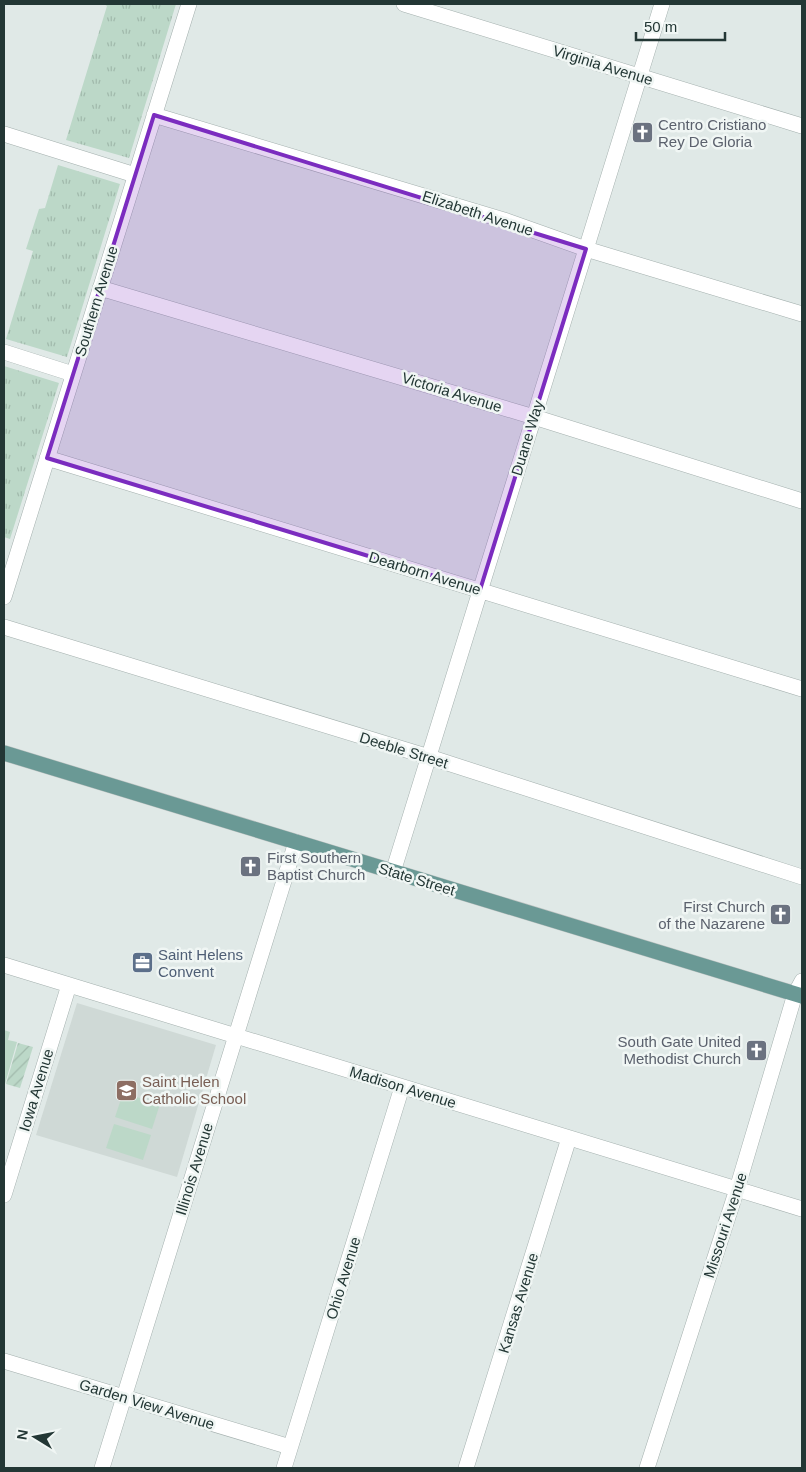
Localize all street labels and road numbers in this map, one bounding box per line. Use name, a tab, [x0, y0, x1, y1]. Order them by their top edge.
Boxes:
street label: Virginia Avenue	[551, 42, 655, 88]
street label: Elizabeth Avenue	[420, 187, 536, 239]
street label: Southern Avenue	[71, 244, 121, 358]
street label: Victoria Avenue	[400, 369, 504, 415]
street label: Duane Way	[507, 398, 547, 478]
street label: Dearborn Avenue	[367, 548, 483, 598]
street label: Deeble Street	[358, 728, 451, 772]
street label: State Street	[377, 859, 458, 899]
street label: Iowa Avenue	[15, 1047, 57, 1133]
street label: Madison Avenue	[348, 1063, 458, 1111]
street label: Illinois Avenue	[172, 1121, 216, 1217]
street label: Missouri Avenue	[700, 1170, 750, 1280]
street label: Ohio Avenue	[322, 1235, 364, 1321]
street label: Kansas Avenue	[495, 1251, 541, 1355]
street label: Garden View Avenue	[77, 1375, 217, 1433]

